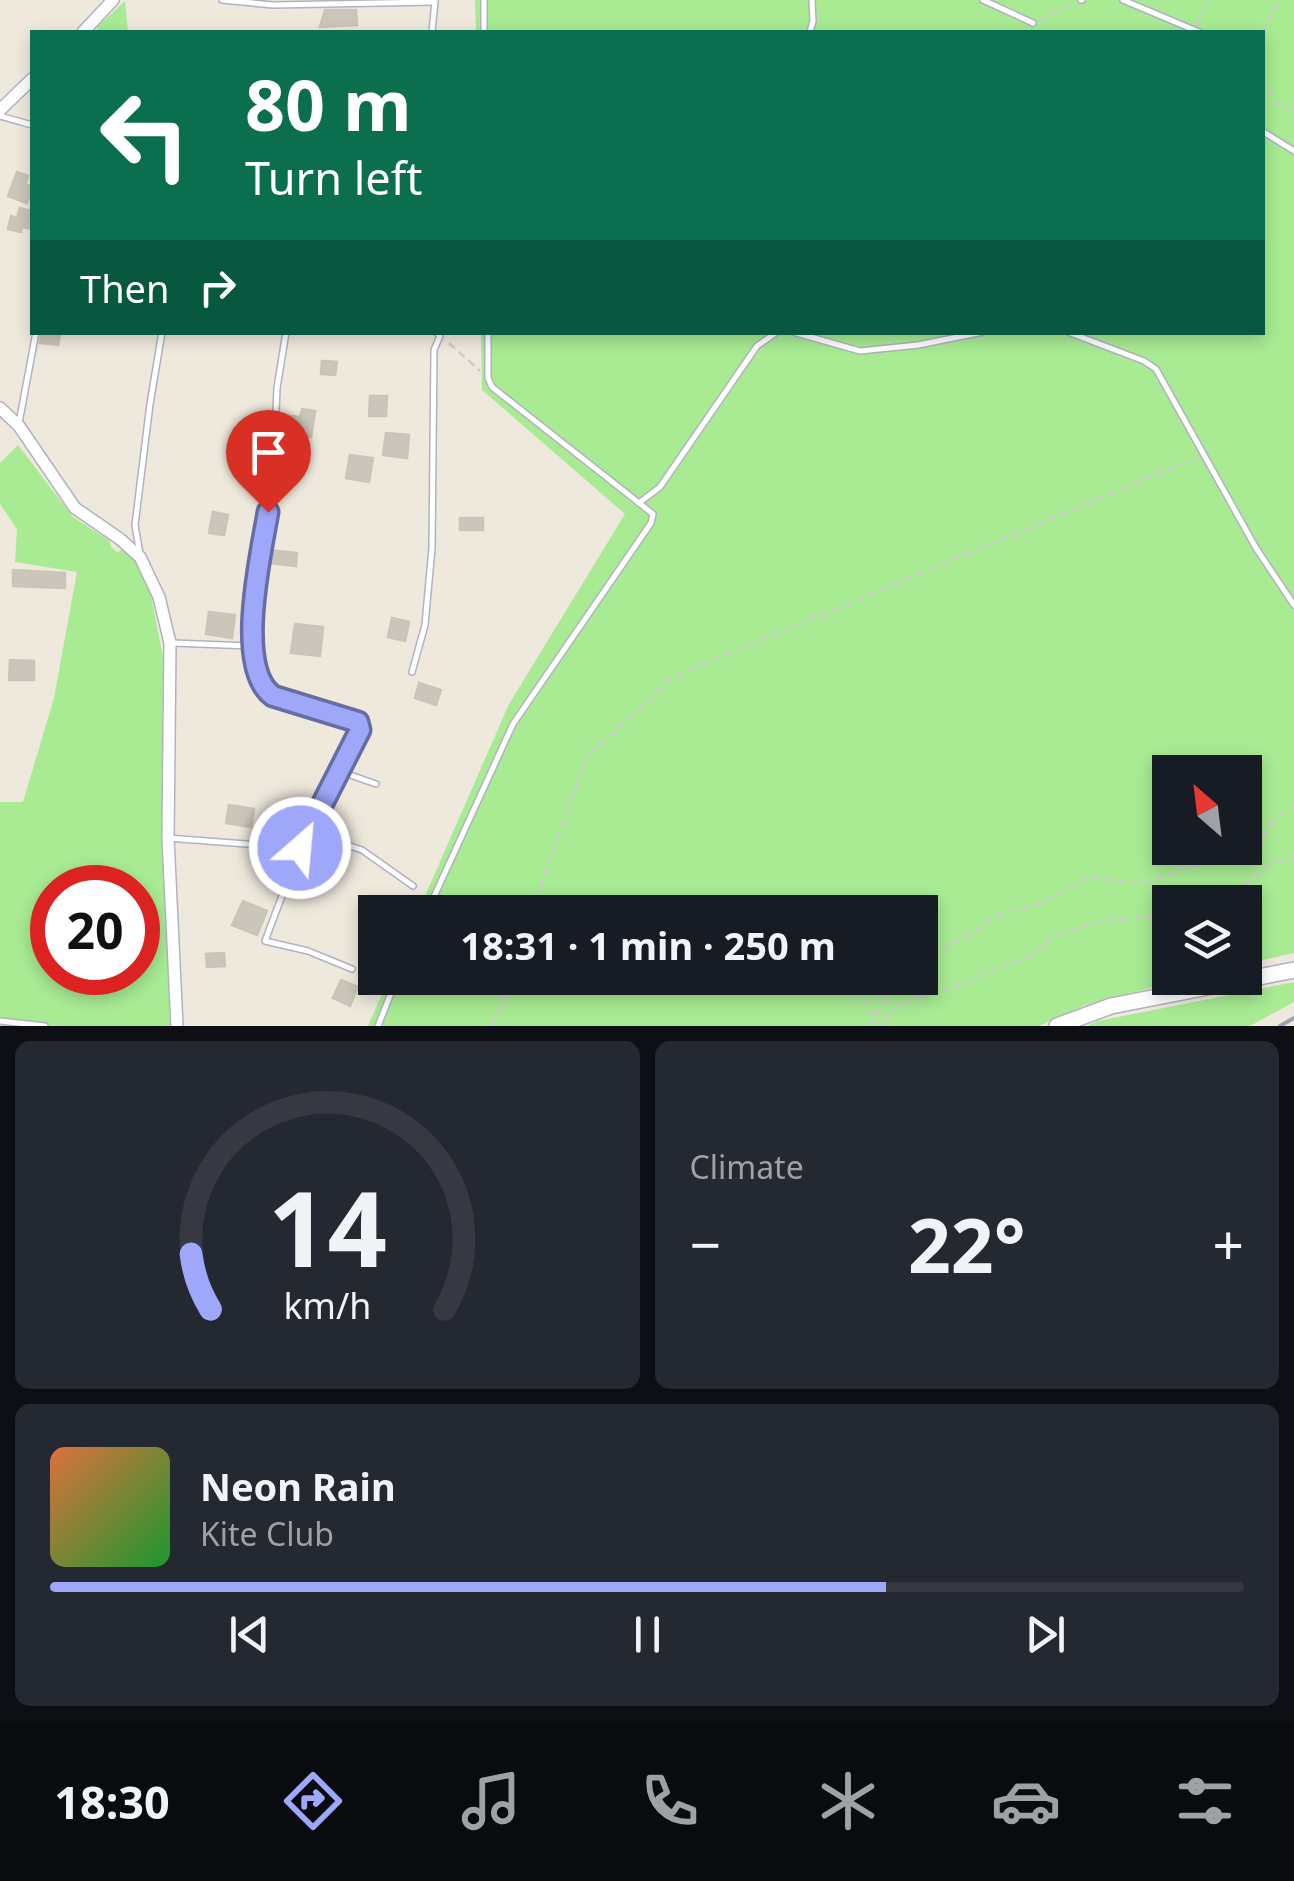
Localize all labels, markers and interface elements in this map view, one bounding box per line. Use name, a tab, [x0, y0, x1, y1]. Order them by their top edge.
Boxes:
text: 80 m	[245, 56, 412, 152]
icon: left	[80, 70, 210, 200]
text: Turn left	[245, 147, 422, 208]
icon: right	[190, 260, 245, 315]
text: Then	[80, 262, 170, 314]
pin	[226, 410, 311, 513]
icon: arrive	[241, 425, 296, 480]
north arrow	[1152, 755, 1262, 865]
map controls	[1152, 755, 1262, 995]
position arrow	[248, 796, 352, 900]
speed limit sign: 20	[30, 865, 160, 995]
button: layers	[1152, 885, 1262, 995]
text: 18:31 · 1 min · 250 m	[460, 919, 836, 971]
text: Climate	[690, 1145, 804, 1188]
text: 14	[268, 1156, 387, 1297]
text: 22°	[908, 1193, 1026, 1295]
text: −	[690, 1206, 721, 1281]
text: +	[1213, 1206, 1244, 1281]
text: km/h	[283, 1281, 371, 1329]
text: Neon Rain	[200, 1460, 396, 1512]
text: Kite Club	[200, 1512, 334, 1555]
icon: previous	[222, 1607, 277, 1662]
icon: pause	[620, 1607, 675, 1662]
icon: next	[1018, 1607, 1073, 1662]
icon: directions	[278, 1766, 348, 1836]
icon: music	[456, 1766, 526, 1836]
icon: phone	[635, 1766, 705, 1836]
icon: climate	[813, 1766, 883, 1836]
icon: car	[991, 1766, 1061, 1836]
icon: filters	[1170, 1766, 1240, 1836]
text: 18:30	[54, 1771, 170, 1832]

